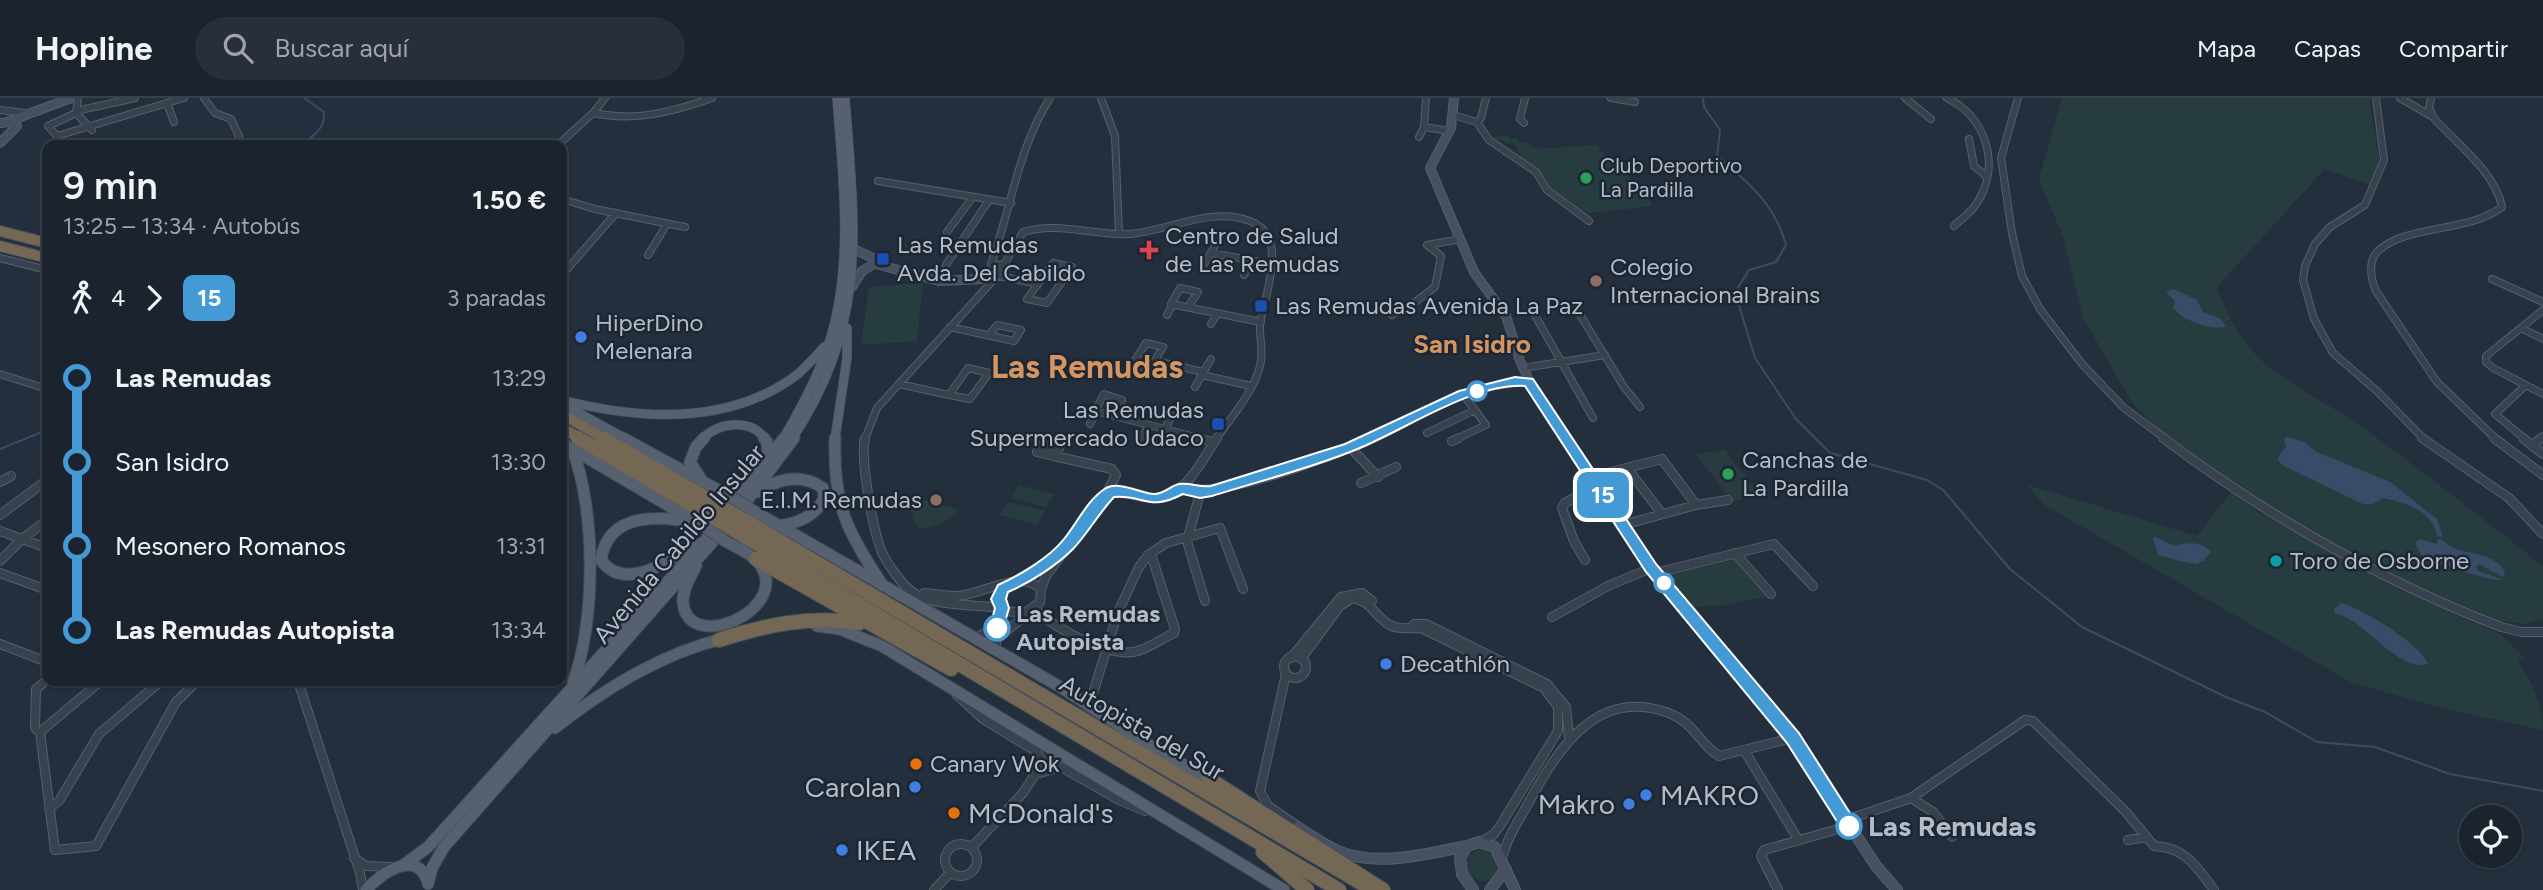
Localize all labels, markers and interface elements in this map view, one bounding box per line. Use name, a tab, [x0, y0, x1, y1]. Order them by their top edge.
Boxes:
search box	[195, 17, 685, 80]
text: Hopline	[35, 29, 153, 68]
icon: search	[219, 29, 257, 67]
text: Buscar aquí	[275, 32, 408, 64]
text: Mapa	[2197, 34, 2256, 63]
text: Capas	[2294, 34, 2361, 63]
text: Compartir	[2399, 34, 2508, 63]
place label: Club Deportivo La Pardilla	[1600, 153, 1742, 202]
text: 9 min	[63, 163, 158, 209]
marker: Club Deportivo La Pardilla	[1578, 170, 1594, 186]
text: 1.50 €	[472, 184, 546, 216]
text: 13:25 – 13:34 · Autobús	[63, 212, 300, 240]
place label: Centro de Salud de Las Remudas	[1165, 221, 1339, 278]
place label: Las Remudas Avda. Del Cabildo	[897, 230, 1086, 287]
marker: Centro de Salud de Las Remudas	[1139, 240, 1159, 260]
marker: Las Remudas Avda. Del Cabildo	[875, 251, 891, 267]
place label: Colegio Internacional Brains	[1610, 252, 1820, 309]
marker: Colegio Internacional Brains	[1588, 273, 1604, 289]
icon: walk	[63, 279, 101, 317]
icon: forward	[135, 279, 173, 317]
text: 15	[197, 283, 221, 312]
text: 4	[111, 284, 125, 312]
text: 3 paradas	[447, 284, 546, 312]
place label: Las Remudas Avenida La Paz	[1275, 291, 1583, 320]
marker: Las Remudas Avenida La Paz	[1253, 298, 1269, 314]
place label: HiperDino Melenara	[595, 308, 703, 365]
district label: San Isidro	[1413, 328, 1531, 360]
marker: HiperDino Melenara	[573, 329, 589, 345]
district label: Las Remudas	[991, 348, 1183, 386]
text: Las Remudas	[115, 362, 271, 394]
text: 13:29	[492, 364, 546, 392]
unlabelled marker	[1467, 381, 1487, 401]
place label: Las Remudas Supermercado Udaco	[970, 395, 1204, 452]
marker: Las Remudas Supermercado Udaco	[1210, 416, 1226, 432]
street label: Avenida Cabildo Insular	[587, 438, 770, 649]
place label: Canchas de La Pardilla	[1742, 445, 1868, 502]
text: San Isidro	[115, 446, 229, 478]
text: 13:30	[491, 448, 546, 476]
marker: Canchas de La Pardilla	[1720, 466, 1736, 482]
line badge: 15	[1572, 472, 1634, 518]
text: 15	[1591, 480, 1615, 509]
place label: E.I.M. Remudas	[761, 485, 922, 514]
marker: E.I.M. Remudas	[928, 492, 944, 508]
text: Mesonero Romanos	[115, 530, 346, 562]
text: 13:31	[496, 532, 546, 560]
place label: Toro de Osborne	[2290, 546, 2469, 575]
marker: Toro de Osborne	[2268, 553, 2284, 569]
unlabelled marker	[1654, 573, 1674, 593]
place label: Las Remudas Autopista	[1016, 599, 1160, 656]
text: Las Remudas Autopista	[115, 614, 395, 646]
marker: Las Remudas Autopista	[984, 615, 1010, 641]
text: 13:34	[491, 616, 546, 644]
place label: Decathlón	[1400, 649, 1510, 678]
marker: Decathlón	[1378, 656, 1394, 672]
street label: Autopista del Sur	[1055, 669, 1230, 786]
place label: Canary Wok	[930, 749, 1060, 778]
marker: Canary Wok	[908, 756, 924, 772]
place label: Carolan	[805, 770, 901, 804]
place label: MAKRO	[1660, 778, 1759, 812]
marker: Carolan	[907, 779, 923, 795]
place label: Makro	[1538, 787, 1615, 821]
marker: MAKRO	[1638, 787, 1654, 803]
place label: McDonald's	[968, 796, 1113, 830]
marker: Makro	[1621, 796, 1637, 812]
marker: McDonald's	[946, 805, 962, 821]
map controls	[2459, 805, 2522, 868]
button: locate	[2459, 805, 2522, 868]
place label: Las Remudas	[1868, 809, 2036, 843]
marker: Las Remudas	[1836, 813, 1862, 839]
place label: IKEA	[856, 833, 916, 867]
marker: IKEA	[834, 842, 850, 858]

